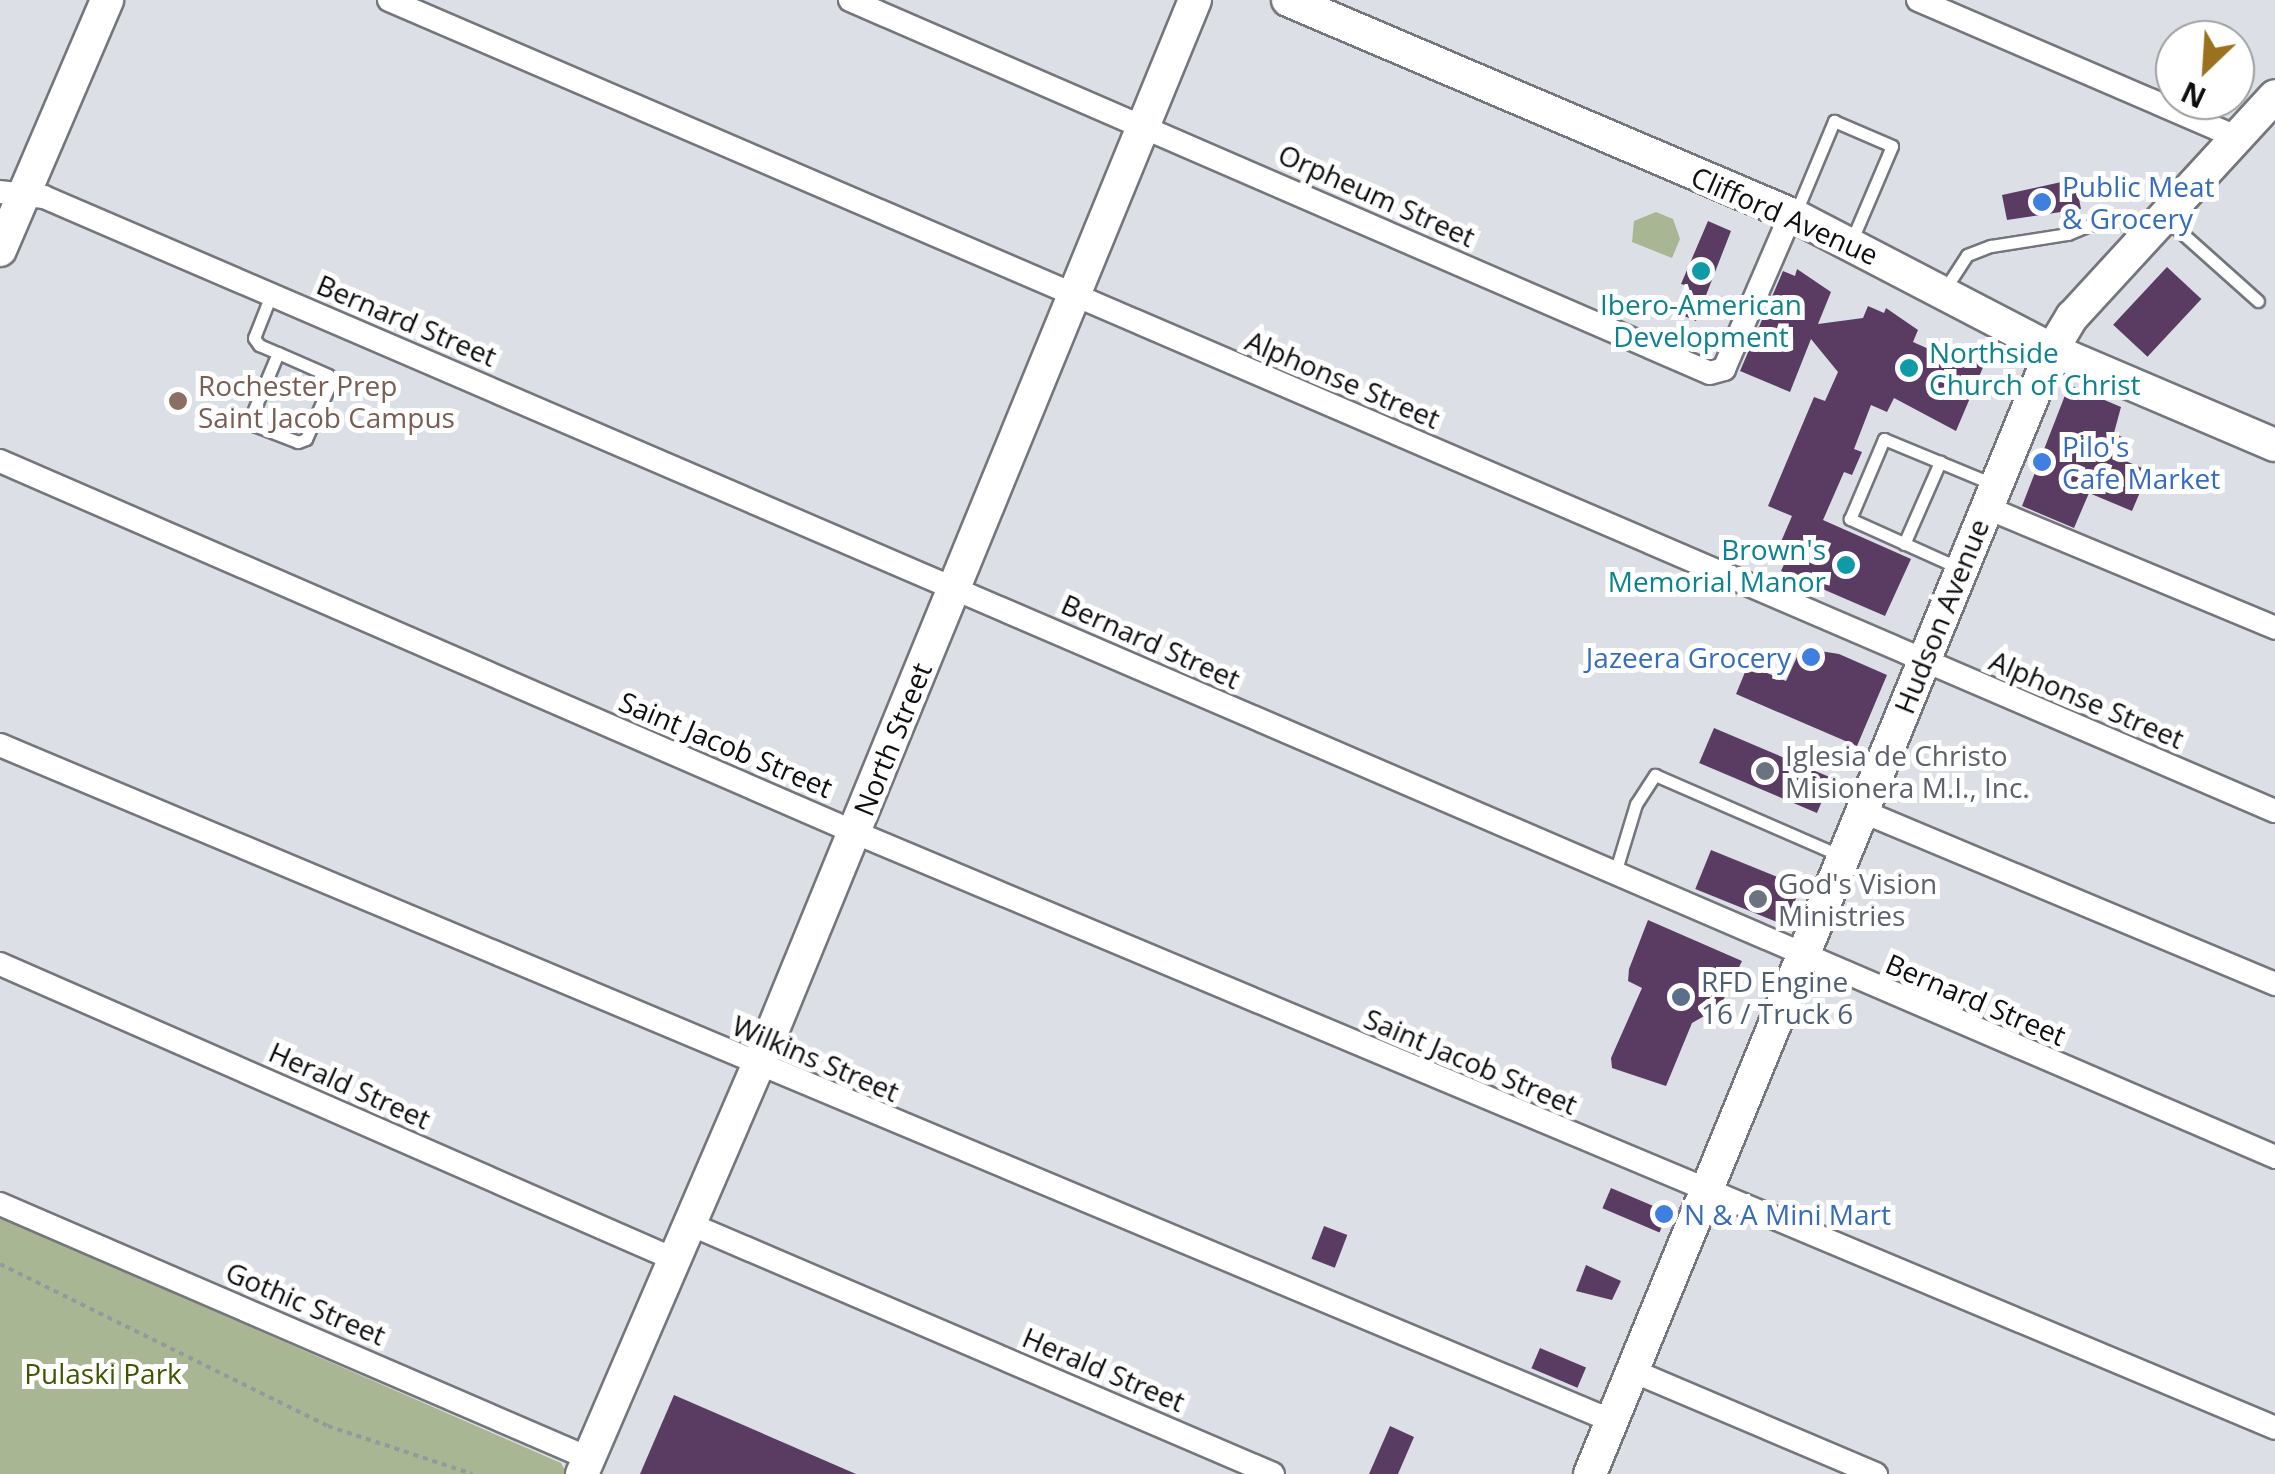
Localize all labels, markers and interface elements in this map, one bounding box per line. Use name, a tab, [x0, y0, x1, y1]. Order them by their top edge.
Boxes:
north arrow	[2155, 20, 2255, 120]
text: N	[2175, 73, 2212, 117]
street label: Orpheum Street	[1273, 137, 1481, 253]
street label: Clifford Avenue	[1686, 159, 1884, 271]
place label: Public Meat & Grocery	[2062, 169, 2214, 235]
marker: Public Meat & Grocery	[2031, 191, 2053, 213]
marker: Ibero-American Development	[1690, 260, 1712, 282]
street label: Bernard Street	[312, 267, 502, 373]
place label: Ibero-American Development	[1600, 287, 1802, 353]
street label: Alphonse Street	[1241, 323, 1445, 435]
place label: Northside Church of Christ	[1929, 335, 2140, 401]
marker: Northside Church of Christ	[1898, 357, 1920, 379]
place label: Rochester Prep Saint Jacob Campus	[198, 368, 455, 434]
marker: Rochester Prep Saint Jacob Campus	[167, 390, 189, 412]
place label: Pilo's Cafe Market	[2062, 429, 2220, 495]
marker: Pilo's Cafe Market	[2031, 451, 2053, 473]
street label: Hudson Avenue	[1887, 514, 1995, 718]
place label: Brown's Memorial Manor	[1608, 532, 1826, 598]
marker: Brown's Memorial Manor	[1835, 554, 1857, 576]
street label: Bernard Street	[1056, 587, 1246, 695]
place label: Jazeera Grocery	[1586, 640, 1791, 674]
street label: Alphonse Street	[1985, 643, 2189, 755]
marker: Jazeera Grocery	[1800, 646, 1822, 668]
street label: North Street	[846, 658, 938, 820]
street label: Saint Jacob Street	[614, 684, 838, 804]
place label: Iglesia de Christo Misionera M.I., Inc.	[1785, 738, 2030, 804]
marker: Iglesia de Christo Misionera M.I., Inc.	[1754, 760, 1776, 782]
place label: God's Vision Ministries	[1778, 866, 1937, 932]
marker: God's Vision Ministries	[1747, 888, 1769, 910]
street label: Bernard Street	[1881, 946, 2071, 1052]
place label: RFD Engine 16 / Truck 6	[1701, 964, 1853, 1030]
marker: RFD Engine 16 / Truck 6	[1670, 986, 1692, 1008]
street label: Saint Jacob Street	[1359, 1001, 1583, 1121]
street label: Wilkins Street	[728, 1008, 904, 1108]
street label: Herald Street	[264, 1034, 436, 1136]
place label: N & A Mini Mart	[1684, 1197, 1891, 1231]
marker: N & A Mini Mart	[1653, 1203, 1675, 1225]
street label: Gothic Street	[221, 1254, 391, 1352]
street label: Herald Street	[1018, 1320, 1190, 1418]
park label: Pulaski Park	[24, 1356, 182, 1390]

